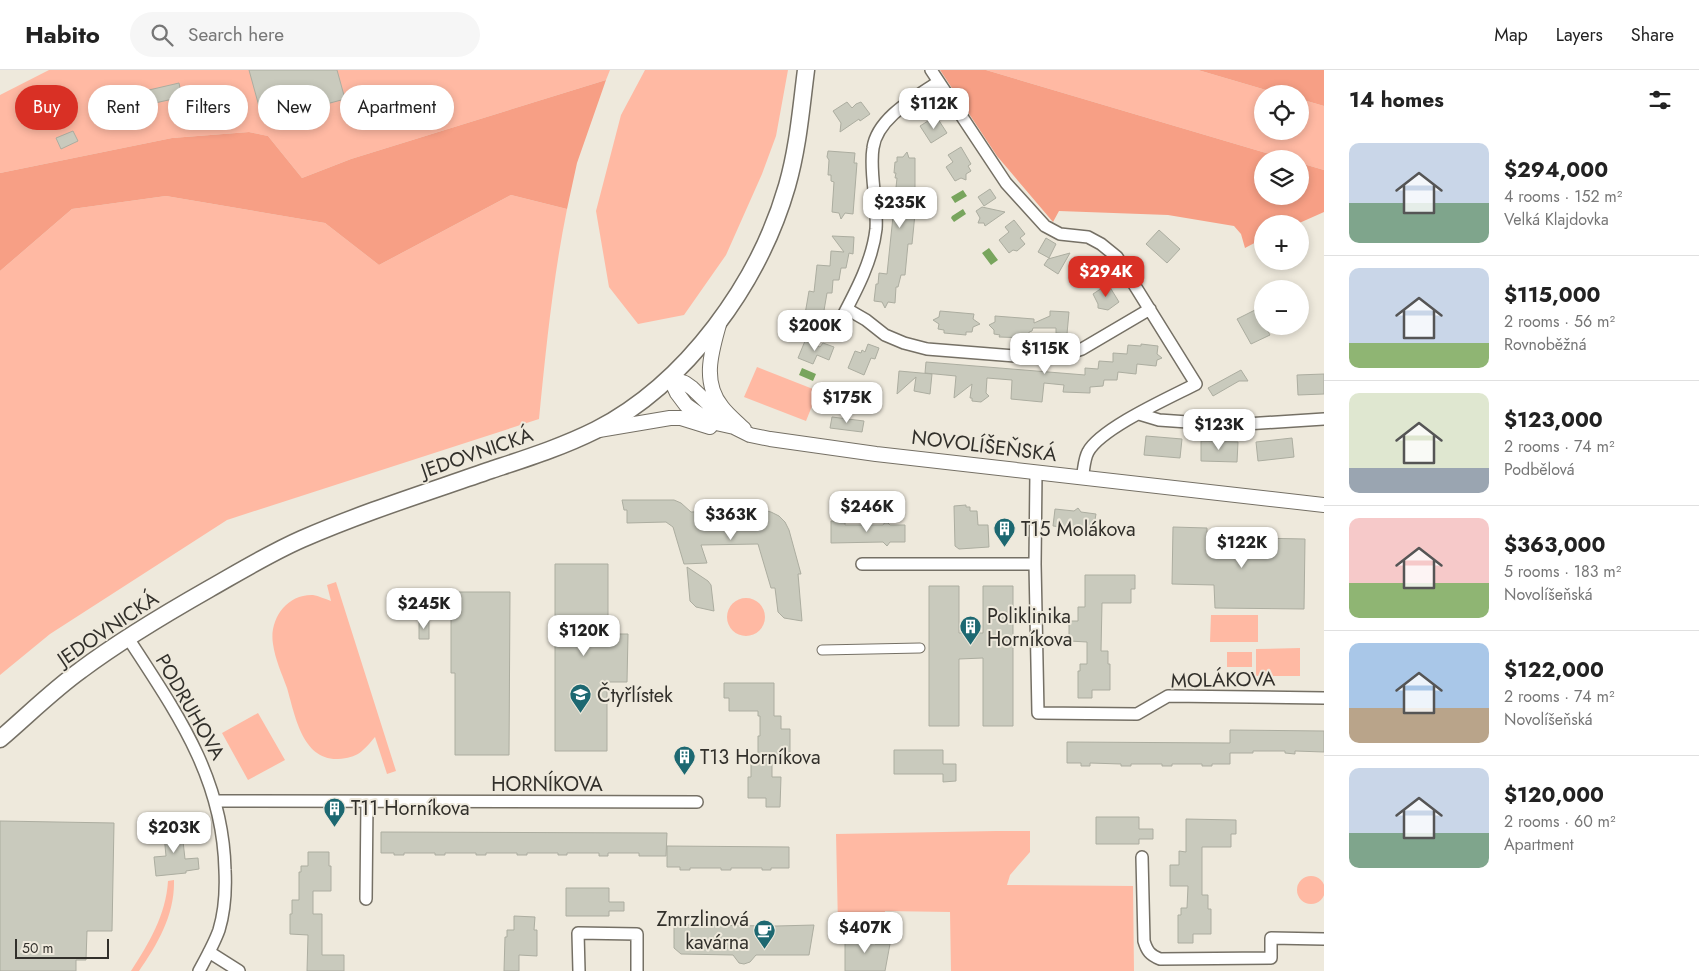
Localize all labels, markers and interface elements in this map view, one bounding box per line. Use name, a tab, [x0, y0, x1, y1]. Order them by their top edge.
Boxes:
search box	[130, 12, 480, 57]
text: Habito	[25, 17, 100, 52]
icon: search	[148, 21, 176, 49]
text: Search here	[188, 21, 284, 48]
text: Map	[1494, 22, 1528, 48]
text: Layers	[1556, 22, 1603, 48]
text: Share	[1631, 22, 1674, 48]
chip: Buy	[15, 85, 78, 130]
chip: Rent	[88, 85, 158, 130]
chip: Filters	[168, 85, 248, 130]
chip: New	[258, 85, 330, 130]
chip: Apartment	[340, 85, 454, 130]
map controls	[1254, 85, 1309, 335]
button: locate	[1254, 85, 1309, 140]
text: 14 homes	[1349, 85, 1444, 115]
icon: filters	[1646, 86, 1674, 114]
pin: $112K	[899, 88, 969, 130]
text: $112K	[910, 92, 958, 115]
button: layers	[1254, 150, 1309, 205]
text: $294,000	[1504, 155, 1608, 185]
icon: home	[1389, 163, 1449, 223]
text: 4 rooms · 152 m²	[1504, 185, 1622, 208]
pin: $235K	[865, 186, 935, 229]
text: $235K	[874, 191, 926, 214]
text: Velká Klajdovka	[1504, 208, 1609, 231]
button: +	[1254, 215, 1309, 270]
pin: $294K	[1071, 256, 1141, 298]
text: $294K	[1079, 260, 1133, 283]
button: −	[1254, 280, 1309, 335]
text: $115,000	[1504, 280, 1601, 310]
icon: home	[1389, 288, 1449, 348]
pin: $200K	[780, 310, 850, 352]
text: 2 rooms · 56 m²	[1504, 310, 1615, 333]
text: $200K	[789, 314, 841, 337]
pin: $115K	[1010, 332, 1080, 375]
text: Rovnoběžná	[1504, 333, 1587, 356]
text: $115K	[1021, 337, 1069, 360]
pin: $175K	[812, 382, 882, 424]
text: $175K	[822, 386, 872, 409]
text: $123,000	[1504, 405, 1603, 435]
pin: $123K	[1184, 408, 1254, 451]
text: $123K	[1194, 413, 1244, 436]
icon: home	[1389, 413, 1449, 473]
street label: JEDOVNICKÁ	[414, 420, 538, 487]
street label: NOVOLÍŠEŇSKÁ	[910, 423, 1059, 469]
text: 2 rooms · 74 m²	[1504, 435, 1615, 458]
text: Podbělová	[1504, 458, 1574, 481]
pin: $246K	[832, 490, 902, 533]
text: $246K	[840, 495, 894, 518]
pin: $363K	[696, 498, 766, 541]
text: $363K	[705, 503, 757, 526]
place label: T15 Molákova	[1021, 515, 1136, 544]
building icon: T15 Molákova	[993, 517, 1017, 548]
pin: $122K	[1207, 526, 1277, 569]
text: $363,000	[1504, 530, 1605, 560]
text: $122K	[1217, 531, 1267, 554]
icon: home	[1389, 538, 1449, 598]
text: 5 rooms · 183 m²	[1504, 560, 1621, 583]
text: Novolíšeňská	[1504, 583, 1593, 606]
street label: JEDOVNICKÁ	[49, 584, 165, 675]
pin: $245K	[389, 588, 459, 630]
text: $245K	[397, 592, 451, 615]
place label: Poliklinika Horníkova	[987, 602, 1072, 654]
pin: $120K	[549, 614, 619, 657]
building icon: Poliklinika Horníkova	[959, 615, 983, 646]
text: $120K	[559, 619, 609, 642]
street label: PODRUHOVA	[148, 649, 232, 766]
text: $122,000	[1504, 655, 1604, 685]
icon: home	[1389, 663, 1449, 723]
street label: MOLÁKOVA	[1170, 665, 1276, 695]
place label: Čtyřlístek	[597, 681, 673, 710]
school or university icon: Čtyřlístek	[569, 683, 593, 714]
text: 2 rooms · 74 m²	[1504, 685, 1615, 708]
text: Novolíšeňská	[1504, 708, 1593, 731]
place label: T13 Horníkova	[700, 743, 821, 772]
building icon: T13 Horníkova	[672, 745, 696, 776]
street label: HORNÍKOVA	[491, 770, 604, 799]
text: $120,000	[1504, 780, 1604, 810]
icon: home	[1389, 788, 1449, 848]
place label: T11 Horníkova	[351, 794, 470, 823]
building icon: T11 Horníkova	[323, 796, 347, 827]
text: 2 rooms · 60 m²	[1504, 810, 1616, 833]
pin: $203K	[139, 812, 209, 854]
text: $203K	[148, 816, 200, 839]
text: Apartment	[1504, 833, 1574, 856]
place label: Zmrzlinová kavárna	[656, 905, 749, 957]
pin: $407K	[830, 912, 900, 954]
text: $407K	[839, 916, 891, 939]
cafe icon: Zmrzlinová kavárna	[753, 919, 777, 950]
scale bar	[15, 936, 109, 959]
text: 50 m	[22, 938, 53, 958]

